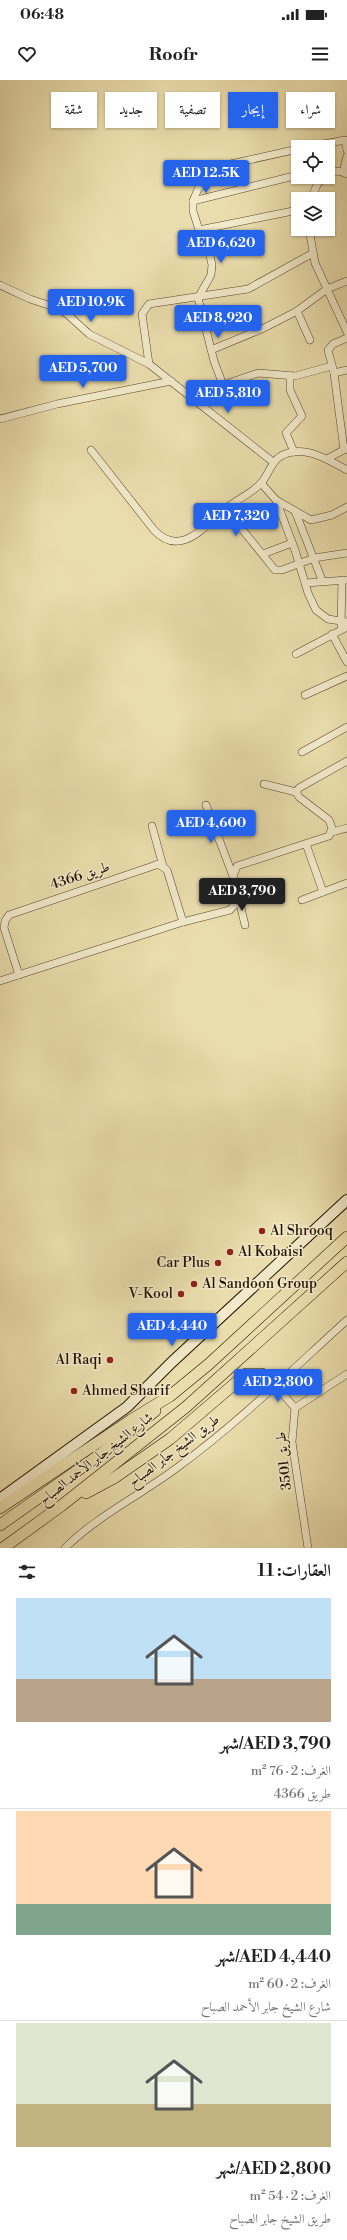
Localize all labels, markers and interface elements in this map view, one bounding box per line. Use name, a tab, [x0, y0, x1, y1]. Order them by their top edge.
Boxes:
text: 06:48	[20, 5, 64, 24]
icon: heart	[16, 43, 38, 65]
text: Roofr	[149, 43, 198, 66]
icon: menu	[309, 43, 331, 65]
chip: شقة	[51, 92, 97, 128]
chip: جديد	[105, 92, 157, 128]
chip: تصفية	[165, 92, 220, 128]
chip: إيجار	[228, 92, 278, 128]
chip: شراء	[286, 92, 335, 128]
map controls	[291, 140, 335, 236]
button: locate	[291, 140, 335, 184]
pin: AED 12.5K	[160, 160, 252, 194]
text: AED 12.5K	[172, 165, 240, 181]
button: layers	[291, 192, 335, 236]
pin: AED 6,620	[175, 230, 267, 264]
text: AED 6,620	[187, 235, 255, 251]
pin: AED 10.9K	[45, 289, 137, 323]
text: AED 10.9K	[57, 294, 125, 310]
pin: AED 8,920	[172, 305, 264, 339]
text: AED 8,920	[184, 310, 252, 326]
pin: AED 5,700	[37, 355, 129, 389]
text: AED 5,700	[48, 360, 118, 376]
pin: AED 5,810	[182, 380, 274, 414]
text: AED 5,810	[195, 385, 261, 401]
pin: AED 7,320	[190, 503, 282, 537]
text: AED 7,320	[202, 508, 270, 524]
pin: AED 4,600	[165, 810, 257, 844]
text: AED 4,600	[176, 815, 246, 831]
street label: طريق 4366	[48, 858, 112, 894]
pin: AED 3,790	[196, 878, 288, 912]
text: AED 3,790	[208, 883, 276, 899]
place label: Al Shrooq	[269, 1222, 333, 1240]
marker: Al Shrooq	[257, 1226, 267, 1236]
place label: Al Kobaisi	[237, 1243, 303, 1261]
marker: Al Kobaisi	[225, 1247, 235, 1257]
place label: Car Plus	[157, 1254, 210, 1272]
marker: Car Plus	[213, 1258, 223, 1268]
place label: Al Sandoon Group	[201, 1275, 317, 1293]
marker: Al Sandoon Group	[189, 1279, 199, 1289]
place label: V-Kool	[128, 1285, 173, 1303]
marker: V-Kool	[176, 1289, 186, 1299]
pin: AED 4,440	[126, 1313, 218, 1347]
text: AED 4,440	[137, 1318, 207, 1334]
place label: Al Raqi	[55, 1351, 102, 1369]
marker: Al Raqi	[105, 1355, 115, 1365]
pin: AED 2,800	[232, 1369, 324, 1403]
text: AED 2,800	[243, 1374, 313, 1390]
place label: Ahmed Sharif	[81, 1382, 171, 1400]
marker: Ahmed Sharif	[69, 1386, 79, 1396]
street label: شارع الشيخ جابر الأحمد الصباح	[34, 1407, 159, 1512]
street label: طريق الشيخ جابر الصباح	[125, 1411, 225, 1494]
street label: طريق 3501	[272, 1431, 296, 1491]
text: العقارات: 11	[257, 1560, 331, 1582]
icon: filters	[16, 1561, 38, 1583]
icon: home	[138, 1624, 210, 1696]
text: AED 3,790/شهر	[220, 1733, 331, 1755]
text: الغرف: 2 · 76 m²	[251, 1763, 331, 1779]
text: طريق 4366	[274, 1786, 331, 1802]
icon: home	[138, 1837, 210, 1909]
text: AED 4,440/شهر	[216, 1946, 331, 1968]
text: الغرف: 2 · 60 m²	[248, 1976, 331, 1992]
text: شارع الشيخ جابر الأحمد الصباح	[201, 1999, 331, 2015]
icon: home	[138, 2049, 210, 2121]
text: AED 2,800/شهر	[217, 2158, 331, 2180]
text: الغرف: 2 · 54 m²	[250, 2188, 331, 2204]
text: طريق الشيخ جابر الصباح	[229, 2211, 331, 2227]

